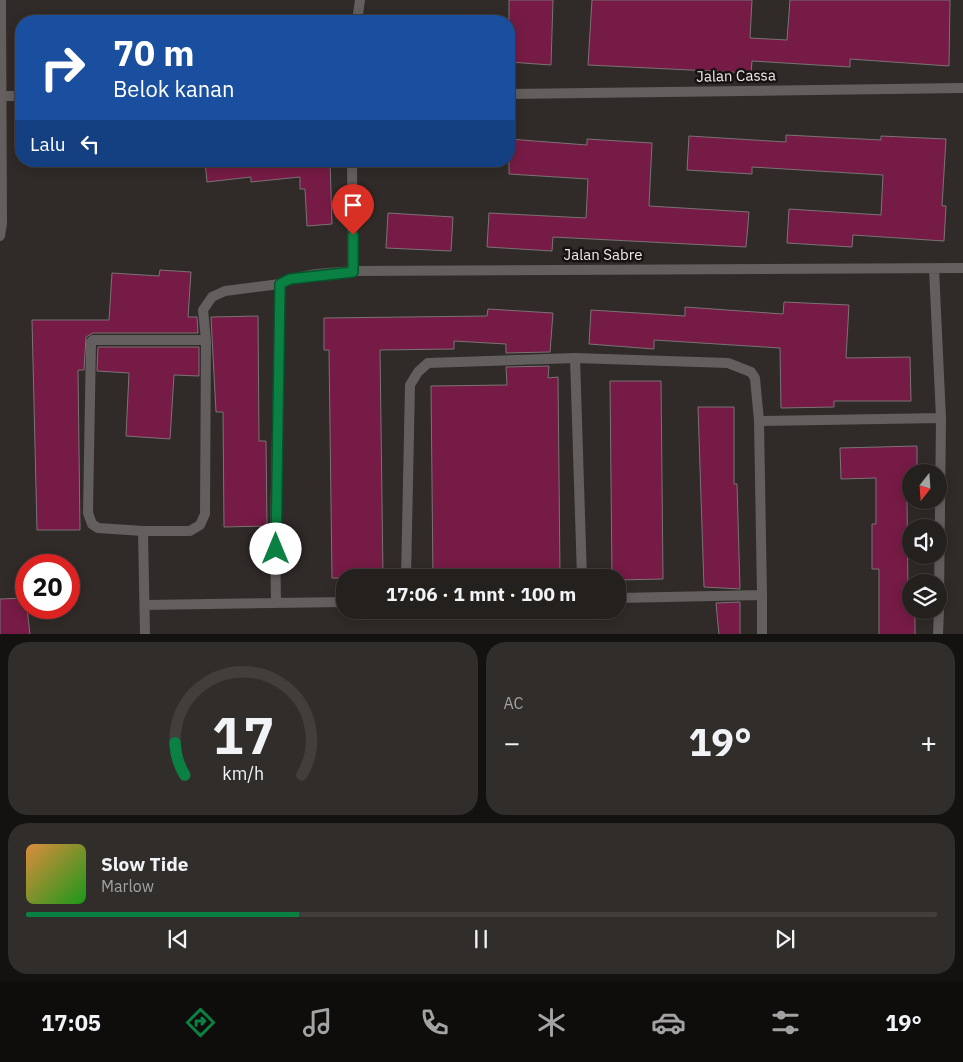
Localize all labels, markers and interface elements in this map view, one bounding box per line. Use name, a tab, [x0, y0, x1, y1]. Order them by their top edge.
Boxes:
text: 70 m	[113, 30, 195, 76]
icon: right	[30, 35, 95, 100]
street label: Jalan Cassa	[696, 65, 776, 86]
text: Belok kanan	[113, 74, 235, 103]
icon: left	[76, 130, 104, 158]
text: Lalu	[30, 132, 66, 156]
pin	[332, 184, 374, 235]
icon: arrive	[339, 191, 367, 219]
street label: Jalan Sabre	[564, 245, 642, 264]
north arrow	[902, 464, 948, 509]
map controls	[902, 464, 947, 619]
button: sound	[902, 519, 947, 564]
position arrow	[249, 522, 301, 574]
speed limit sign: 20	[15, 554, 80, 619]
button: layers	[902, 574, 947, 619]
text: 17:06 · 1 mnt · 100 m	[386, 582, 576, 606]
text: AC	[504, 693, 523, 713]
text: 17	[212, 701, 274, 768]
text: 19°	[689, 717, 752, 766]
text: −	[504, 724, 520, 761]
text: +	[920, 724, 937, 761]
text: km/h	[222, 762, 264, 785]
text: Slow Tide	[101, 852, 188, 876]
text: Marlow	[101, 876, 154, 896]
icon: previous	[164, 925, 192, 953]
icon: pause	[467, 925, 495, 953]
icon: next	[771, 925, 799, 953]
icon: directions	[183, 1005, 218, 1040]
icon: music	[300, 1005, 335, 1040]
icon: phone	[417, 1005, 452, 1040]
icon: climate	[534, 1005, 569, 1040]
icon: car	[651, 1005, 686, 1040]
icon: filters	[768, 1005, 803, 1040]
text: 17:05	[41, 1008, 101, 1037]
text: 19°	[885, 1008, 922, 1037]

